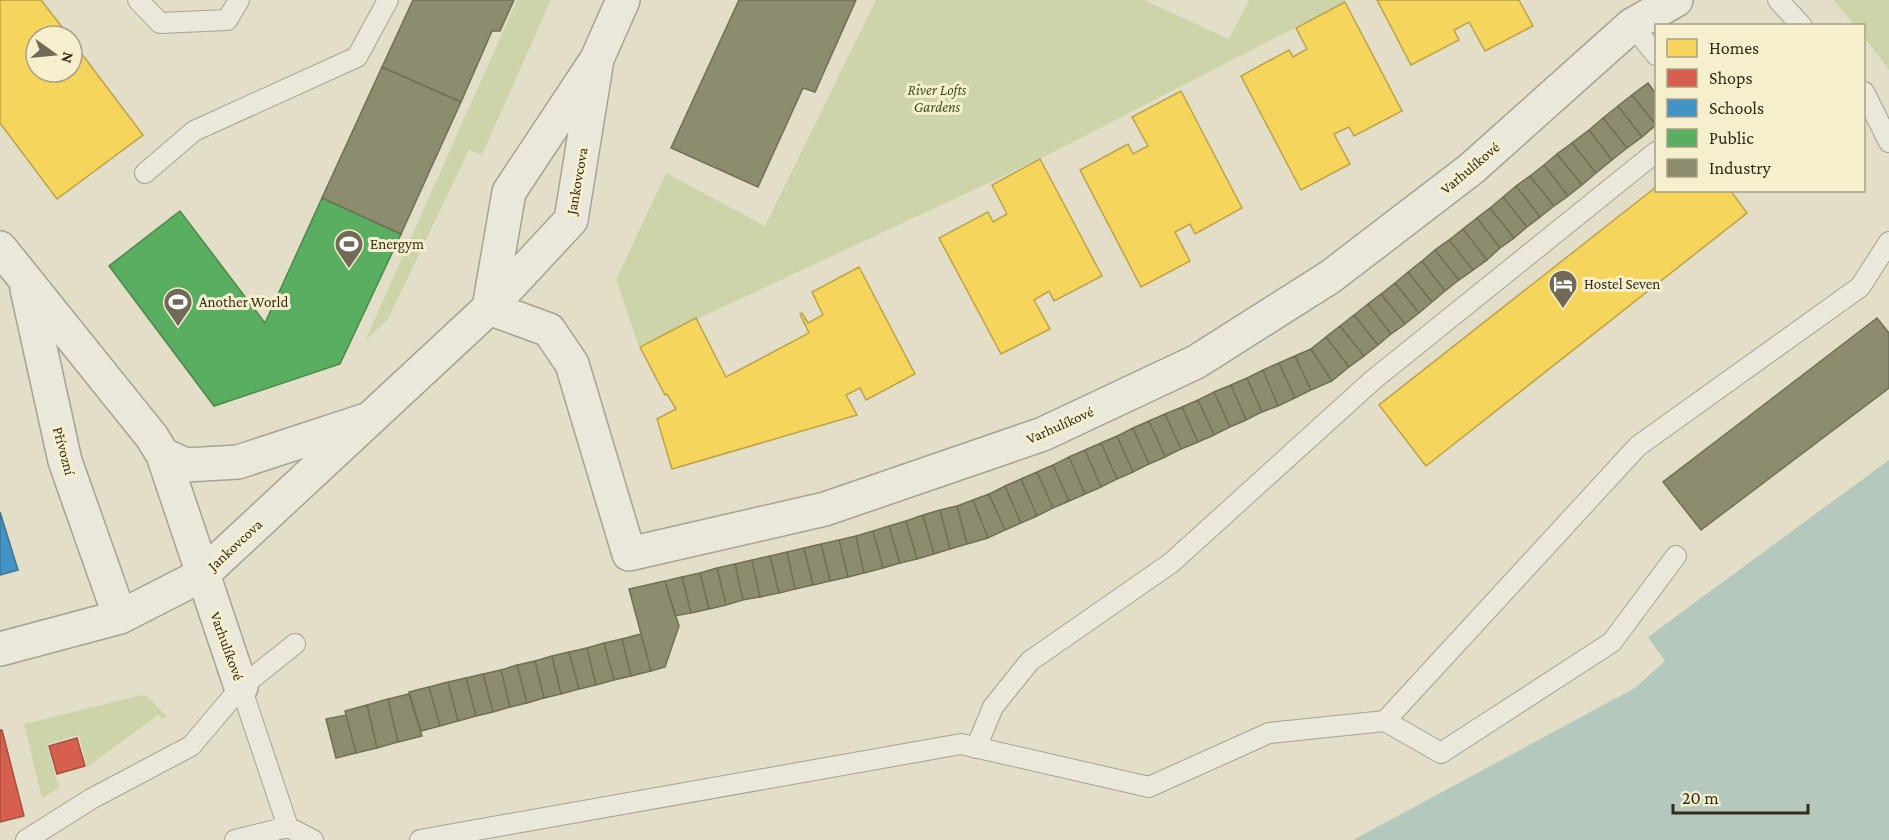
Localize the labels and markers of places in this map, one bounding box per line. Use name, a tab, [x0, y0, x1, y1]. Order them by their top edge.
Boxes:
sports icon: Energym	[333, 228, 365, 270]
place label: Energym	[370, 236, 424, 253]
hotel icon: Hostel Seven	[1547, 268, 1579, 310]
place label: Hostel Seven	[1584, 276, 1660, 292]
sports icon: Another World	[162, 286, 194, 328]
place label: Another World	[199, 294, 289, 310]

